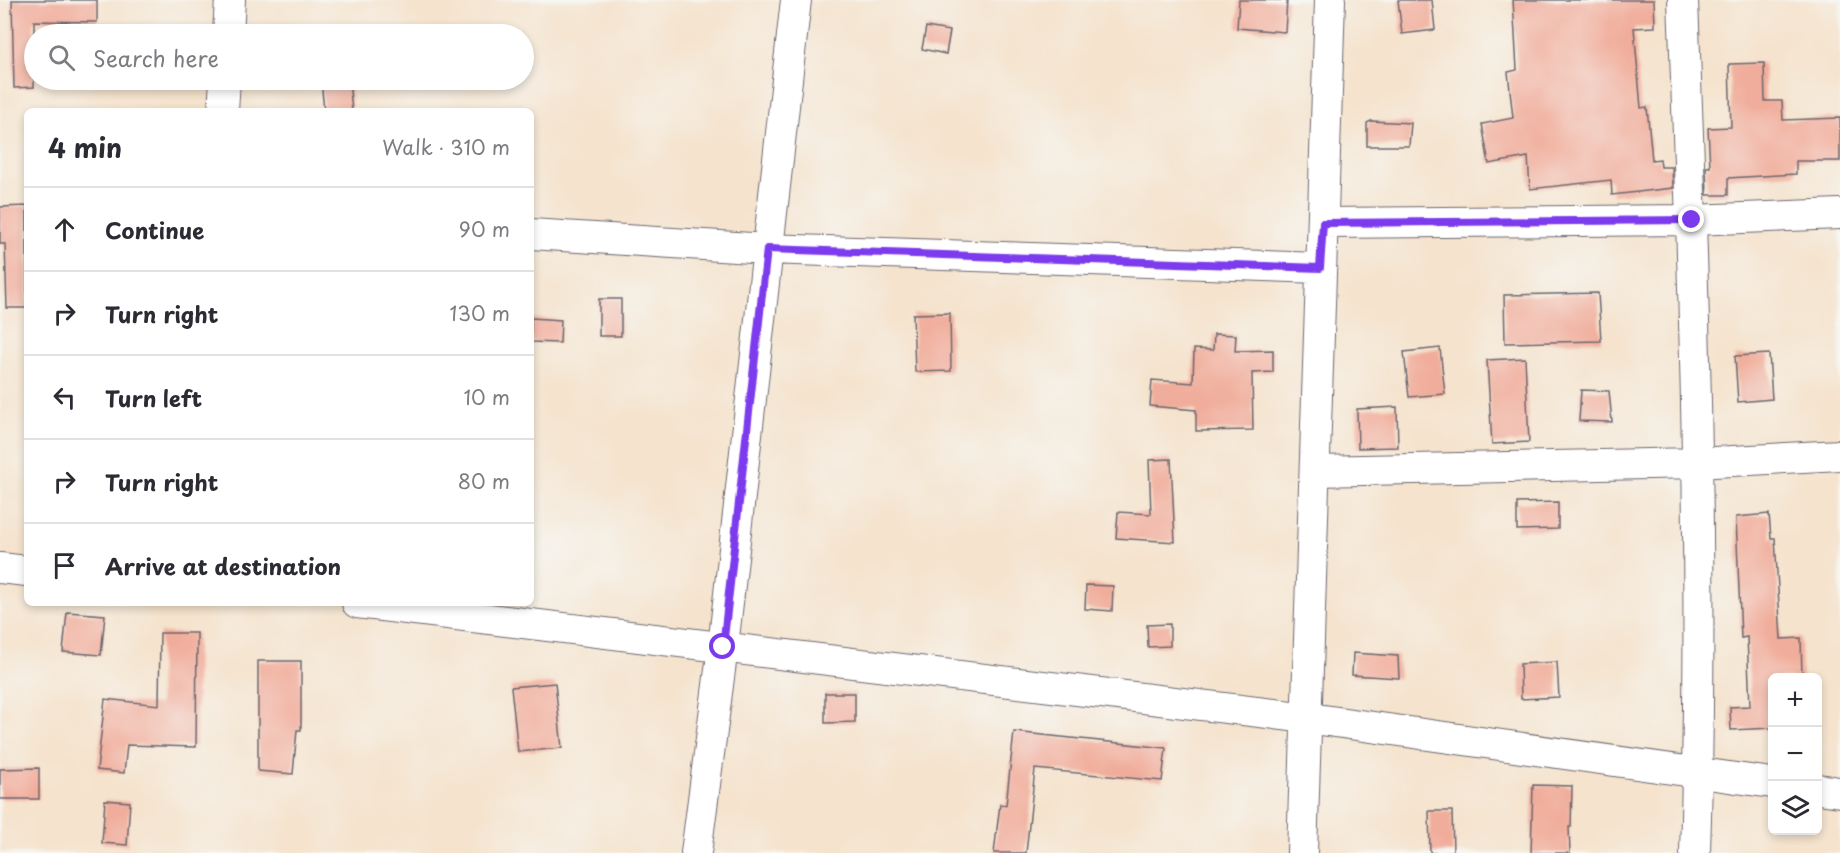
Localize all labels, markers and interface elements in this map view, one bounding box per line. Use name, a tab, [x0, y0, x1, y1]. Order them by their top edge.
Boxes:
search box	[24, 24, 534, 90]
icon: search	[45, 41, 78, 74]
text: Search here	[93, 41, 219, 74]
text: 4 min	[48, 128, 122, 167]
text: Walk · 310 m	[382, 132, 510, 162]
route end	[1678, 206, 1704, 232]
icon: ahead	[48, 213, 81, 246]
text: Continue	[105, 213, 204, 246]
text: 90 m	[459, 214, 510, 244]
icon: right	[48, 297, 81, 330]
text: Turn right	[105, 297, 218, 330]
text: 130 m	[450, 298, 510, 328]
icon: left	[48, 381, 81, 414]
text: Turn left	[105, 381, 202, 414]
text: 10 m	[463, 382, 510, 412]
icon: right	[48, 465, 81, 498]
text: Turn right	[105, 465, 218, 498]
text: 80 m	[458, 466, 510, 496]
icon: arrive	[48, 549, 81, 582]
text: Arrive at destination	[105, 549, 341, 582]
route start	[709, 633, 735, 659]
map controls	[1768, 673, 1822, 835]
button: +	[1768, 673, 1822, 727]
button: −	[1768, 727, 1822, 781]
button: layers	[1768, 781, 1822, 835]

